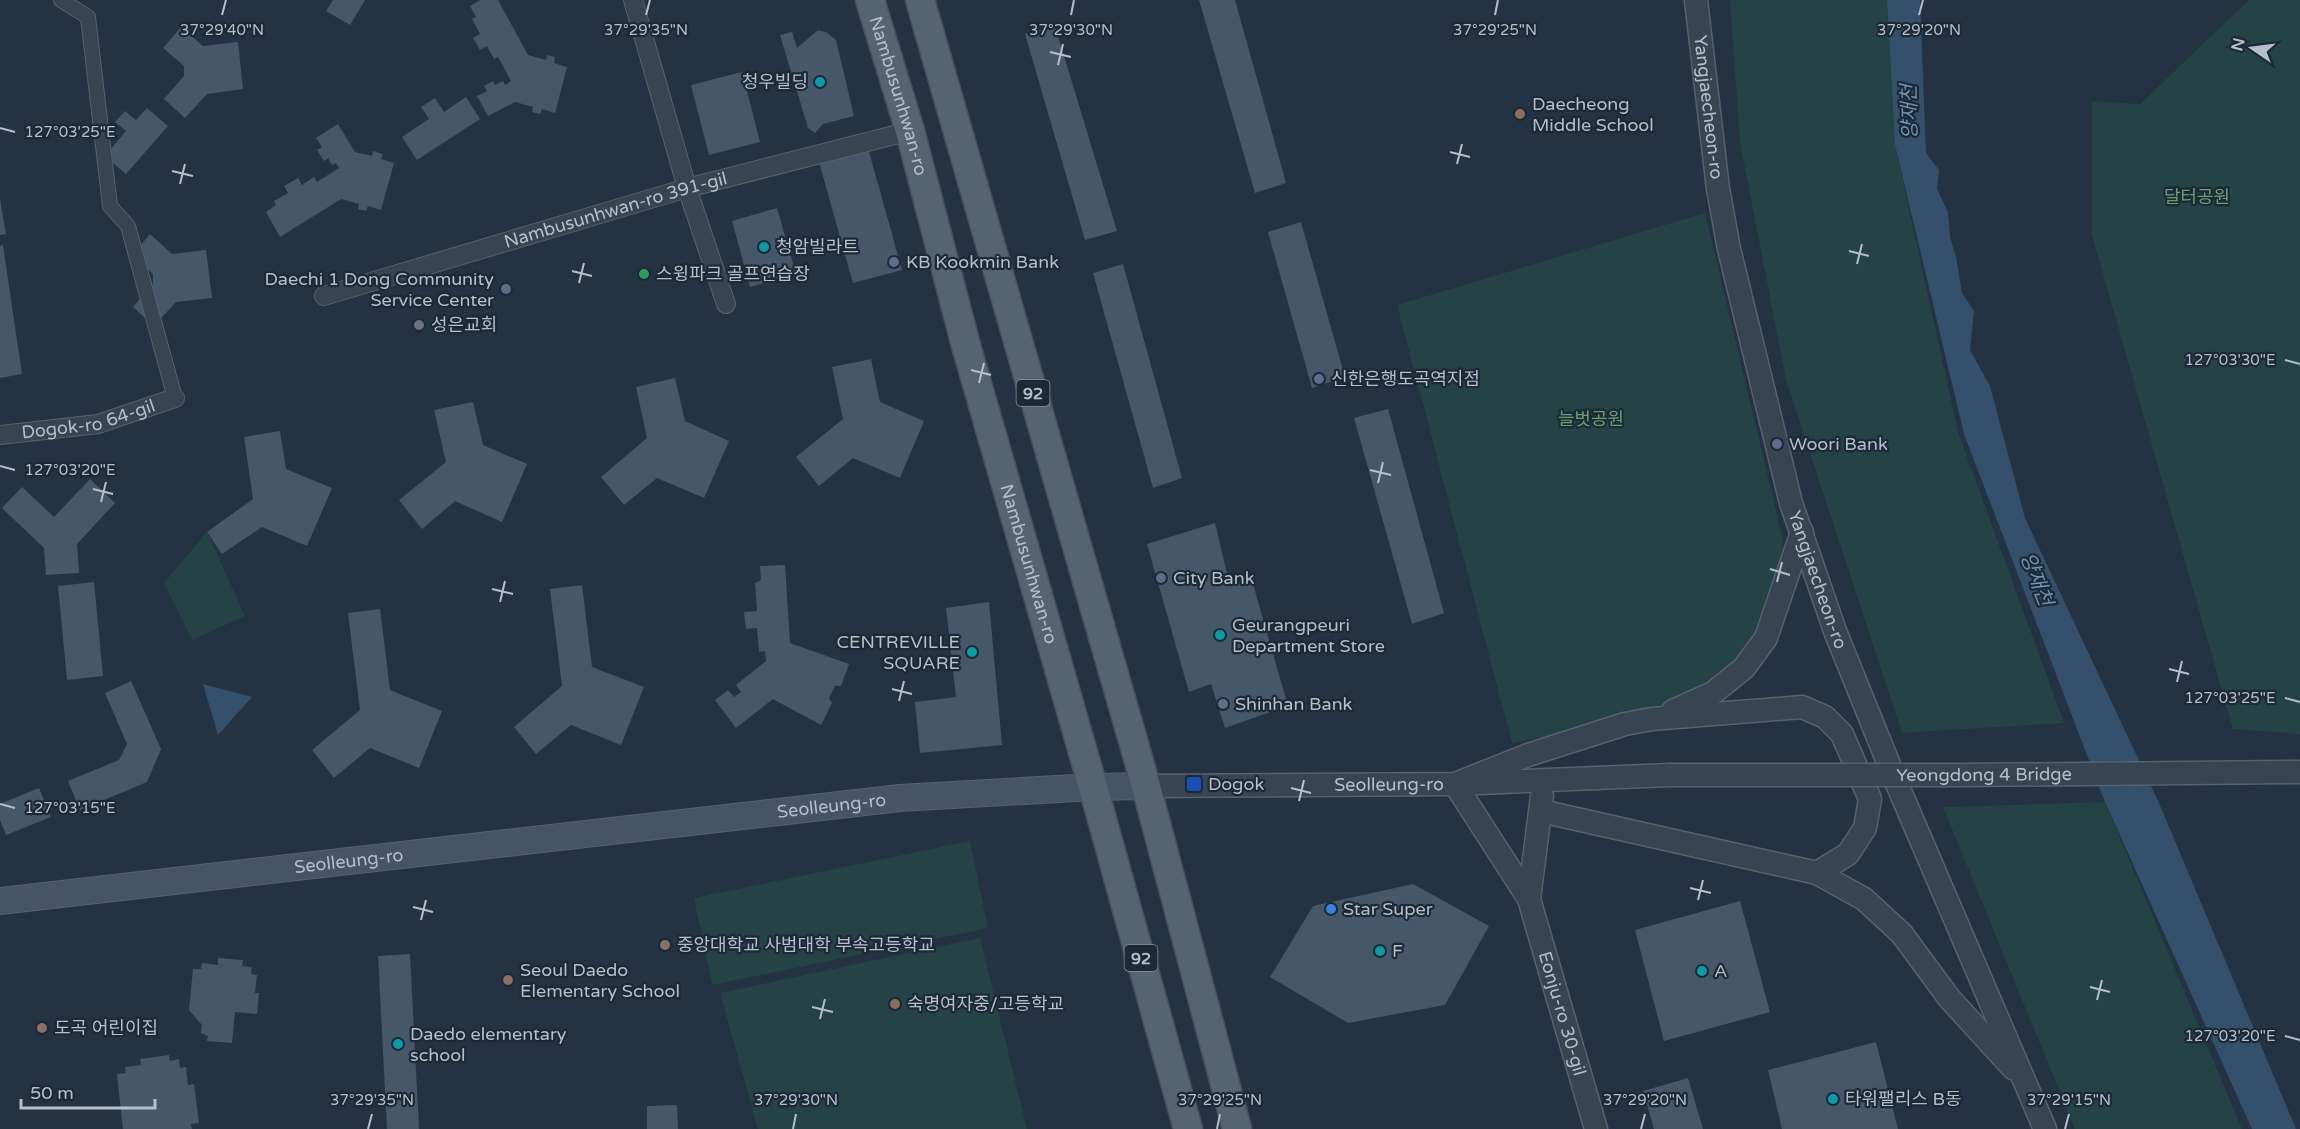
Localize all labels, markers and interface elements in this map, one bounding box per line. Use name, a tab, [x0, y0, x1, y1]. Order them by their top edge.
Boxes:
street label: Nambusunhwan-ro	[865, 14, 932, 178]
north arrow	[2222, 18, 2282, 78]
text: 37°29'40"N	[180, 21, 264, 39]
text: 37°29'35"N	[604, 21, 688, 39]
text: 37°29'30"N	[1029, 21, 1113, 39]
text: 37°29'25"N	[1453, 21, 1537, 39]
text: 37°29'20"N	[1877, 21, 1961, 39]
street label: Yangjaecheon-ro	[1689, 34, 1728, 181]
text: N	[2227, 36, 2250, 53]
place label: 청우빌딩	[742, 71, 808, 93]
marker: 청우빌딩	[813, 75, 827, 89]
water label: 양재천	[1897, 82, 1922, 140]
place label: Daecheong Middle School	[1532, 93, 1654, 136]
marker: Daecheong Middle School	[1513, 107, 1527, 121]
text: 127°03'25"E	[25, 123, 115, 141]
street label: Nambusunhwan-ro 391-gil	[501, 167, 729, 253]
park label: 달터공원	[2164, 186, 2230, 208]
place label: 청암빌라트	[776, 236, 859, 258]
marker: 청암빌라트	[757, 240, 771, 254]
place label: KB Kookmin Bank	[906, 251, 1059, 273]
marker: KB Kookmin Bank	[887, 255, 901, 269]
place label: 스윙파크 골프연습장	[656, 263, 810, 285]
marker: 스윙파크 골프연습장	[637, 267, 651, 281]
place label: Daechi 1 Dong Community Service Center	[265, 268, 494, 311]
marker: Daechi 1 Dong Community Service Center	[499, 282, 513, 296]
place label: 성은교회	[431, 314, 497, 336]
marker: 성은교회	[412, 318, 426, 332]
text: 127°03'30"E	[2185, 351, 2275, 369]
place label: 신한은행도곡역지점	[1331, 368, 1480, 390]
marker: 신한은행도곡역지점	[1312, 372, 1326, 386]
road number: 92	[1016, 380, 1050, 406]
street label: Dogok-ro 64-gil	[20, 395, 158, 443]
park label: 늘벗공원	[1558, 408, 1624, 430]
place label: Woori Bank	[1789, 433, 1888, 455]
marker: Woori Bank	[1770, 437, 1784, 451]
text: 127°03'20"E	[25, 461, 115, 479]
street label: Nambusunhwan-ro	[995, 482, 1062, 646]
street label: Yangjaecheon-ro	[1783, 508, 1852, 652]
water label: 양재천	[2015, 549, 2058, 612]
place label: City Bank	[1173, 567, 1255, 589]
marker: City Bank	[1154, 571, 1168, 585]
place label: Geurangpeuri Department Store	[1232, 614, 1385, 657]
marker: Geurangpeuri Department Store	[1213, 628, 1227, 642]
place label: CENTREVILLE SQUARE	[836, 631, 960, 674]
marker: CENTREVILLE SQUARE	[965, 645, 979, 659]
text: 127°03'25"E	[2185, 689, 2275, 707]
place label: Shinhan Bank	[1235, 693, 1353, 715]
marker: Shinhan Bank	[1216, 697, 1230, 711]
street label: Yeongdong 4 Bridge	[1896, 763, 2072, 786]
place label: Dogok	[1208, 773, 1264, 795]
street label: Seolleung-ro	[1334, 773, 1444, 796]
marker: Dogok	[1185, 775, 1203, 793]
street label: Seolleung-ro	[776, 789, 887, 823]
text: 127°03'15"E	[25, 799, 115, 817]
street label: Seolleung-ro	[293, 844, 404, 878]
place label: Star Super	[1343, 898, 1433, 920]
marker: Star Super	[1324, 902, 1338, 916]
place label: 중앙대학교 사범대학 부속고등학교	[677, 934, 935, 956]
marker: 중앙대학교 사범대학 부속고등학교	[658, 938, 672, 952]
place label: F	[1392, 940, 1403, 962]
marker: F	[1373, 944, 1387, 958]
road number: 92	[1124, 945, 1158, 971]
street label: Eonju-ro 30-gil	[1534, 949, 1591, 1078]
place label: Seoul Daedo Elementary School	[520, 959, 680, 1002]
place label: A	[1714, 960, 1727, 982]
marker: A	[1695, 964, 1709, 978]
marker: Seoul Daedo Elementary School	[501, 973, 515, 987]
place label: 숙명여자중/고등학교	[907, 993, 1064, 1015]
marker: 숙명여자중/고등학교	[888, 997, 902, 1011]
place label: 도곡 어린이집	[54, 1017, 158, 1039]
marker: 도곡 어린이집	[35, 1021, 49, 1035]
place label: Daedo elementary school	[410, 1023, 567, 1066]
text: 127°03'20"E	[2185, 1027, 2275, 1045]
marker: Daedo elementary school	[391, 1037, 405, 1051]
scale bar	[21, 1072, 154, 1110]
text: 50 m	[30, 1082, 74, 1104]
place label: 타워팰리스 B동	[1845, 1088, 1962, 1110]
text: 37°29'35"N	[330, 1091, 414, 1109]
text: 37°29'30"N	[754, 1091, 838, 1109]
text: 37°29'25"N	[1178, 1091, 1262, 1109]
text: 37°29'20"N	[1603, 1091, 1687, 1109]
text: 37°29'15"N	[2027, 1091, 2111, 1109]
marker: 타워팰리스 B동	[1826, 1092, 1840, 1106]

